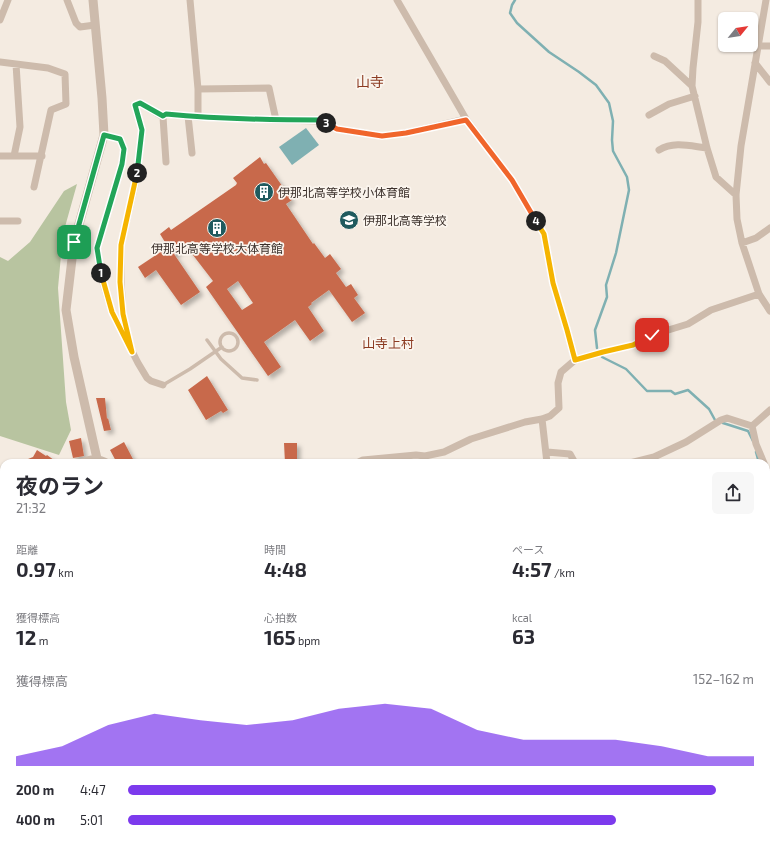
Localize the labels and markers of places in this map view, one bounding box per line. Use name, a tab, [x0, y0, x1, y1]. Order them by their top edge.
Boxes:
pin: 3	[316, 113, 336, 133]
pin: 2	[127, 163, 147, 183]
building icon: 伊那北高等学校小体育館	[253, 181, 275, 203]
place label: 伊那北高等学校小体育館	[278, 185, 410, 199]
school or university icon: 伊那北高等学校	[338, 209, 360, 231]
pin: 4	[526, 211, 546, 231]
place label: 伊那北高等学校	[363, 213, 447, 227]
building icon: 伊那北高等学校大体育館	[206, 217, 228, 239]
pin	[57, 225, 91, 259]
place label: 伊那北高等学校大体育館	[151, 241, 283, 255]
pin: 1	[91, 263, 111, 283]
pin	[635, 318, 669, 352]

